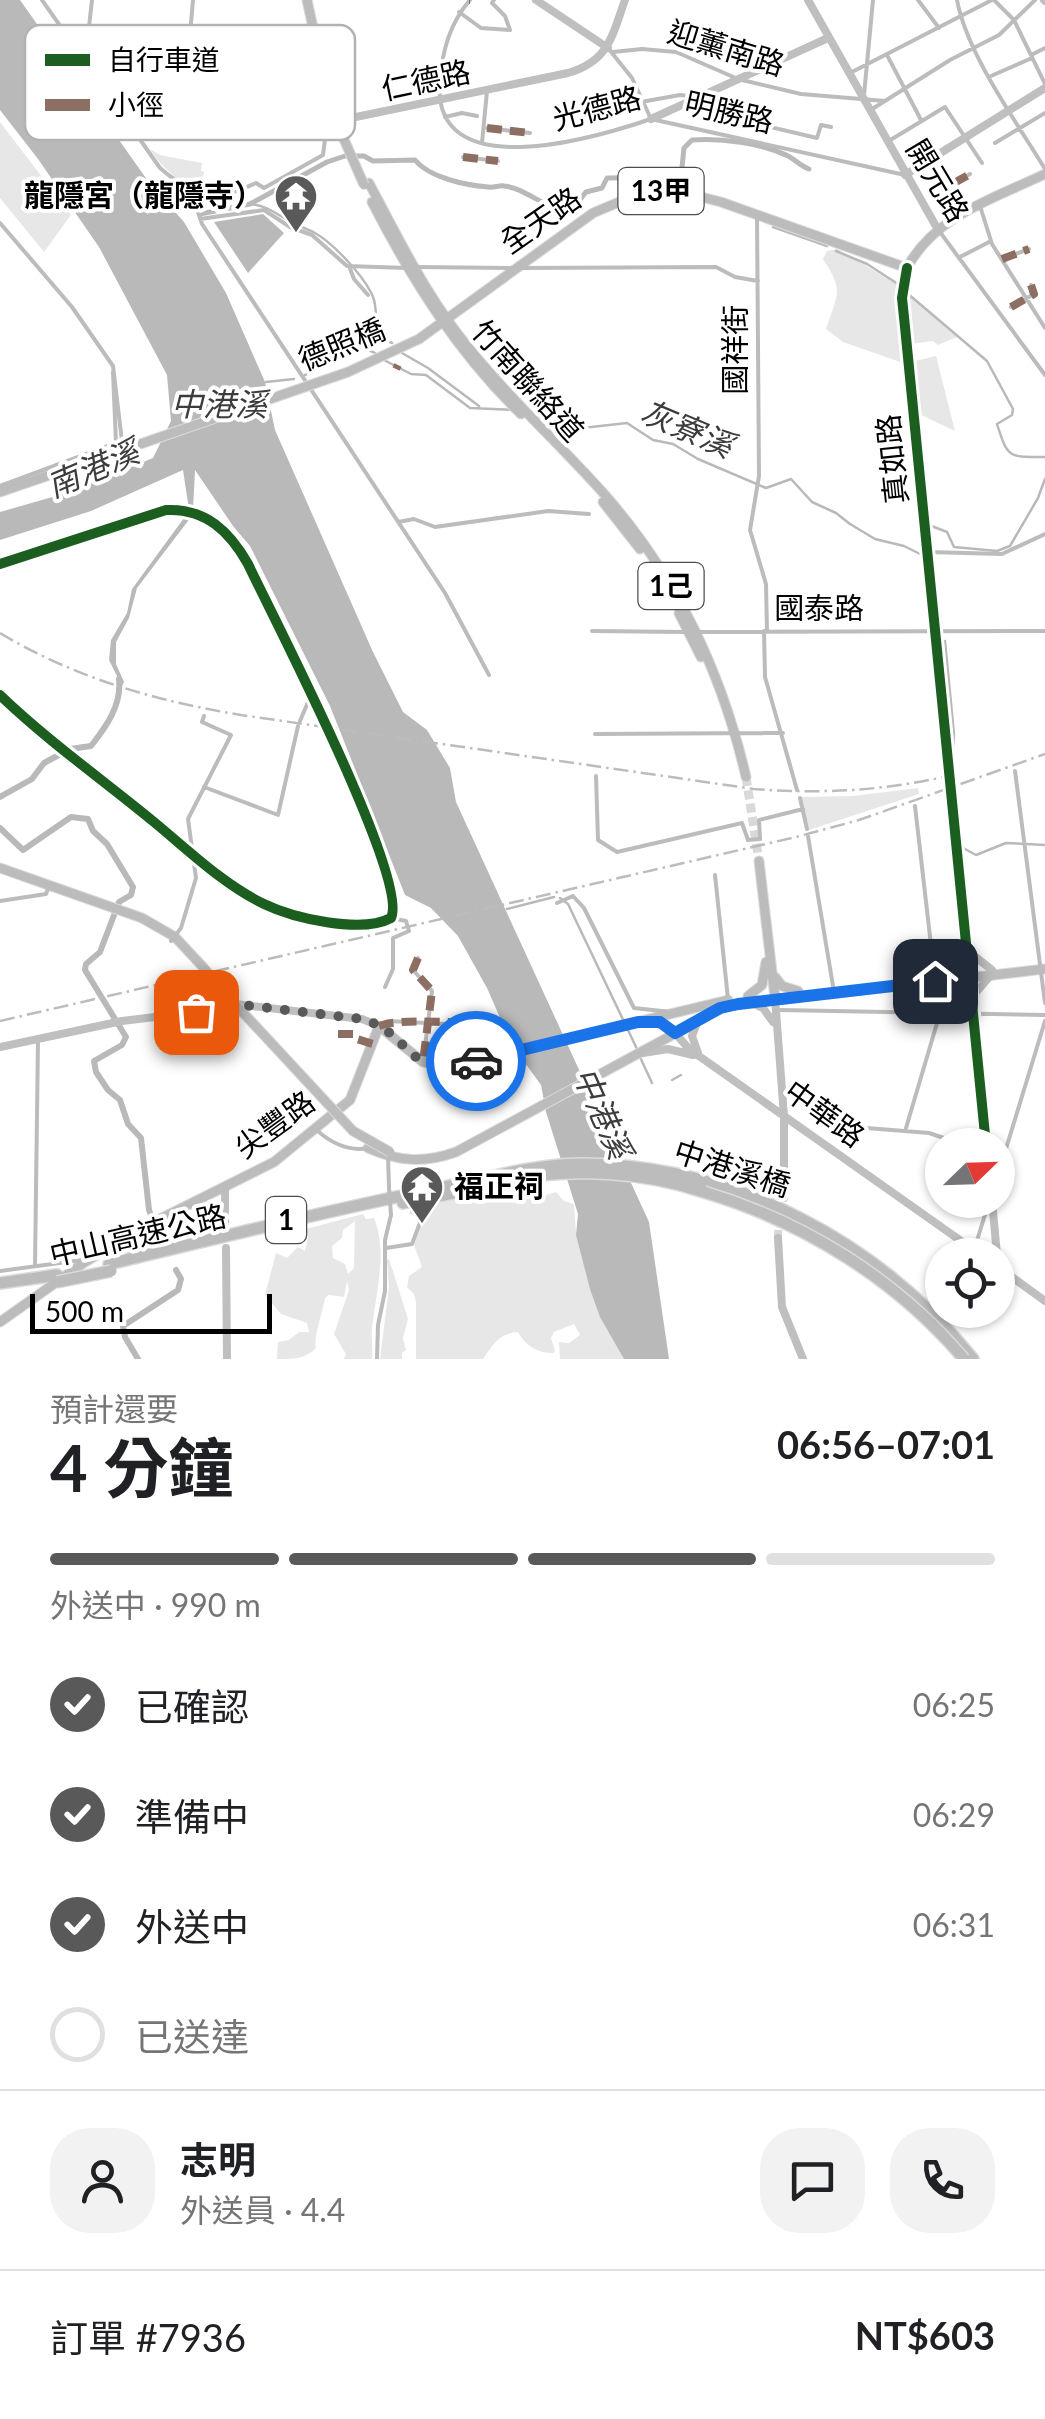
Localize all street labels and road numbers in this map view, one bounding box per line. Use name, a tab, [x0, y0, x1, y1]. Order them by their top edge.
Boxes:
street label: 迎薰南路	[664, 12, 789, 82]
street label: 仁德路	[378, 52, 473, 106]
street label: 光德路	[548, 78, 645, 136]
street label: 明勝路	[682, 83, 777, 139]
street label: 開元路	[900, 132, 977, 228]
road number: 13甲	[618, 168, 704, 214]
street label: 全天路	[493, 179, 587, 260]
street label: 國祥街	[716, 305, 752, 395]
street label: 德照橋	[293, 310, 390, 377]
street label: 竹南聯絡道	[465, 312, 592, 447]
street label: 真如路	[868, 413, 914, 506]
road number: 1己	[638, 563, 704, 609]
street label: 國泰路	[774, 589, 864, 625]
street label: 中華路	[778, 1071, 872, 1153]
street label: 尖豐路	[227, 1082, 321, 1164]
street label: 中港溪橋	[670, 1131, 795, 1203]
street label: 中山高速公路	[46, 1196, 229, 1272]
road number: 1	[266, 1197, 306, 1243]

